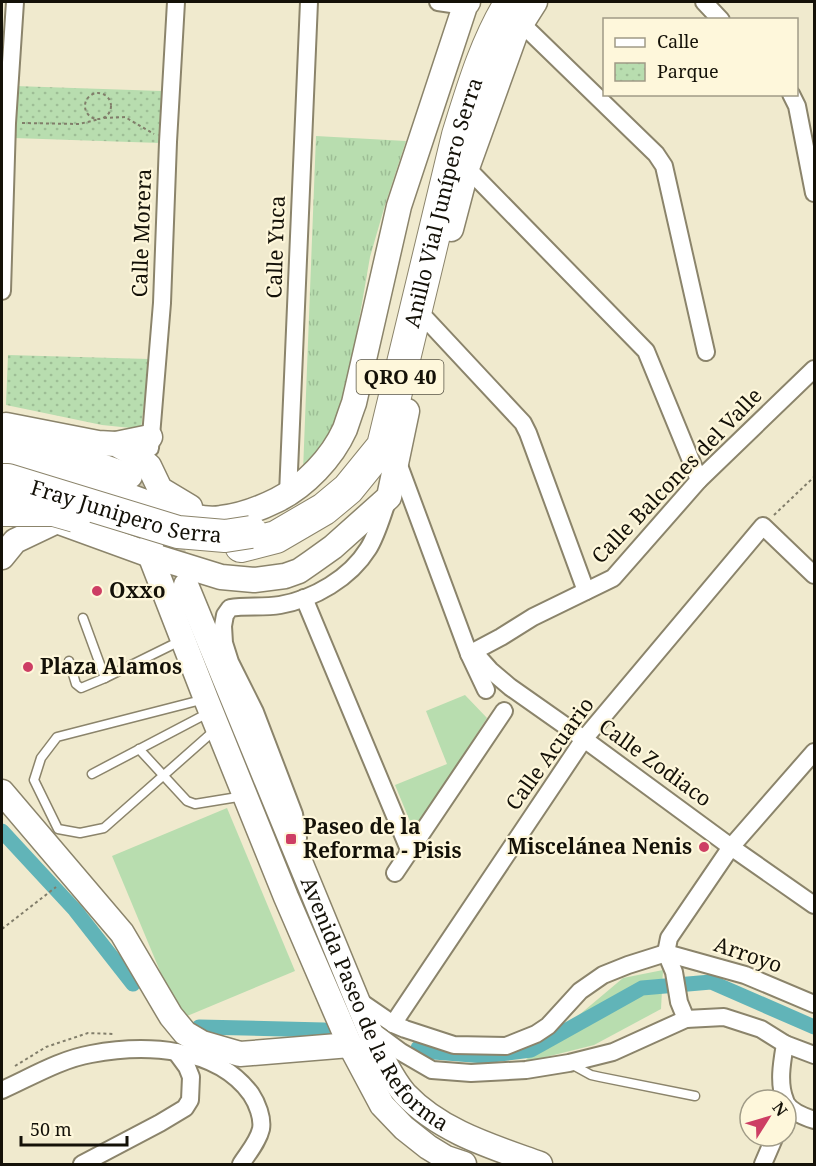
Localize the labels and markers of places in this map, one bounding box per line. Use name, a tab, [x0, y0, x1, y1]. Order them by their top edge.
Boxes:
place label: Oxxo	[109, 576, 166, 604]
marker: Oxxo	[90, 584, 104, 598]
place label: Plaza Alamos	[40, 652, 182, 680]
marker: Plaza Alamos	[21, 660, 35, 674]
place label: Paseo de la Reforma - Pisis	[303, 812, 462, 864]
marker: Paseo de la Reforma - Pisis	[284, 832, 298, 846]
place label: Miscelánea Nenis	[507, 832, 692, 860]
marker: Miscelánea Nenis	[697, 840, 711, 854]

